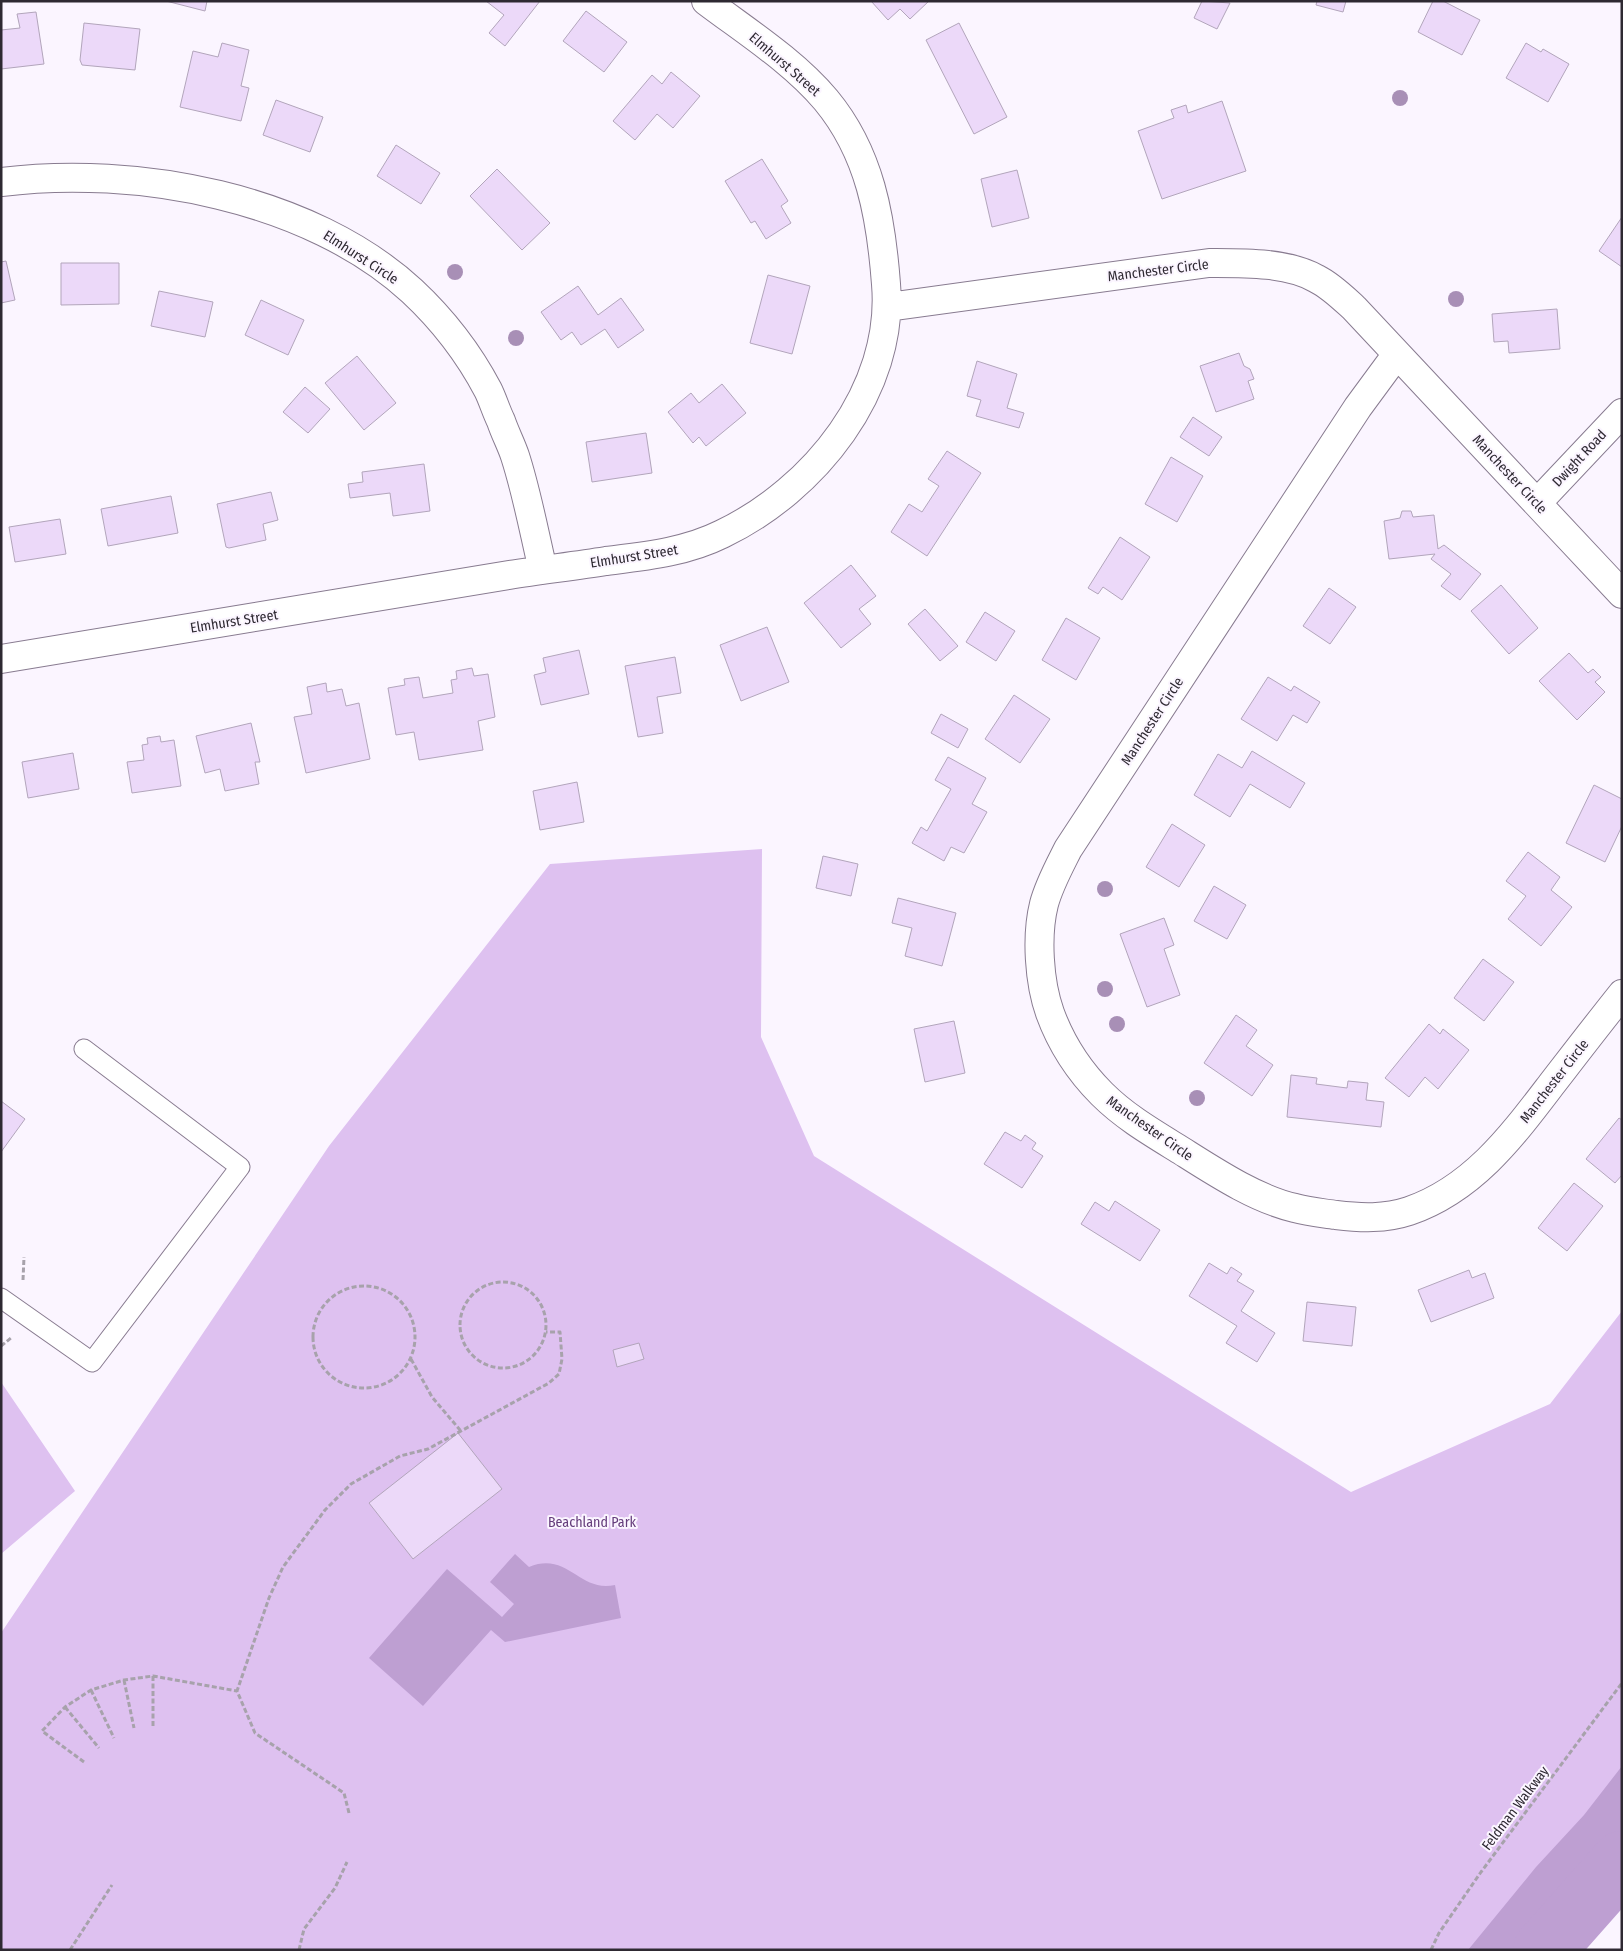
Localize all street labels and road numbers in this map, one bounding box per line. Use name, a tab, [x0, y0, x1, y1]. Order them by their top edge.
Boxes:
street label: Elmhurst Street	[746, 29, 824, 100]
street label: Elmhurst Circle	[320, 227, 401, 288]
street label: Manchester Circle	[1107, 256, 1210, 285]
street label: Dwight Road	[1549, 426, 1610, 490]
street label: Manchester Circle	[1469, 431, 1551, 517]
street label: Elmhurst Street	[589, 541, 680, 572]
street label: Elmhurst Street	[189, 606, 280, 637]
street label: Manchester Circle	[1118, 674, 1187, 769]
street label: Manchester Circle	[1516, 1036, 1592, 1127]
street label: Manchester Circle	[1103, 1092, 1196, 1165]
street label: Feldman Walkway	[1478, 1762, 1553, 1854]

